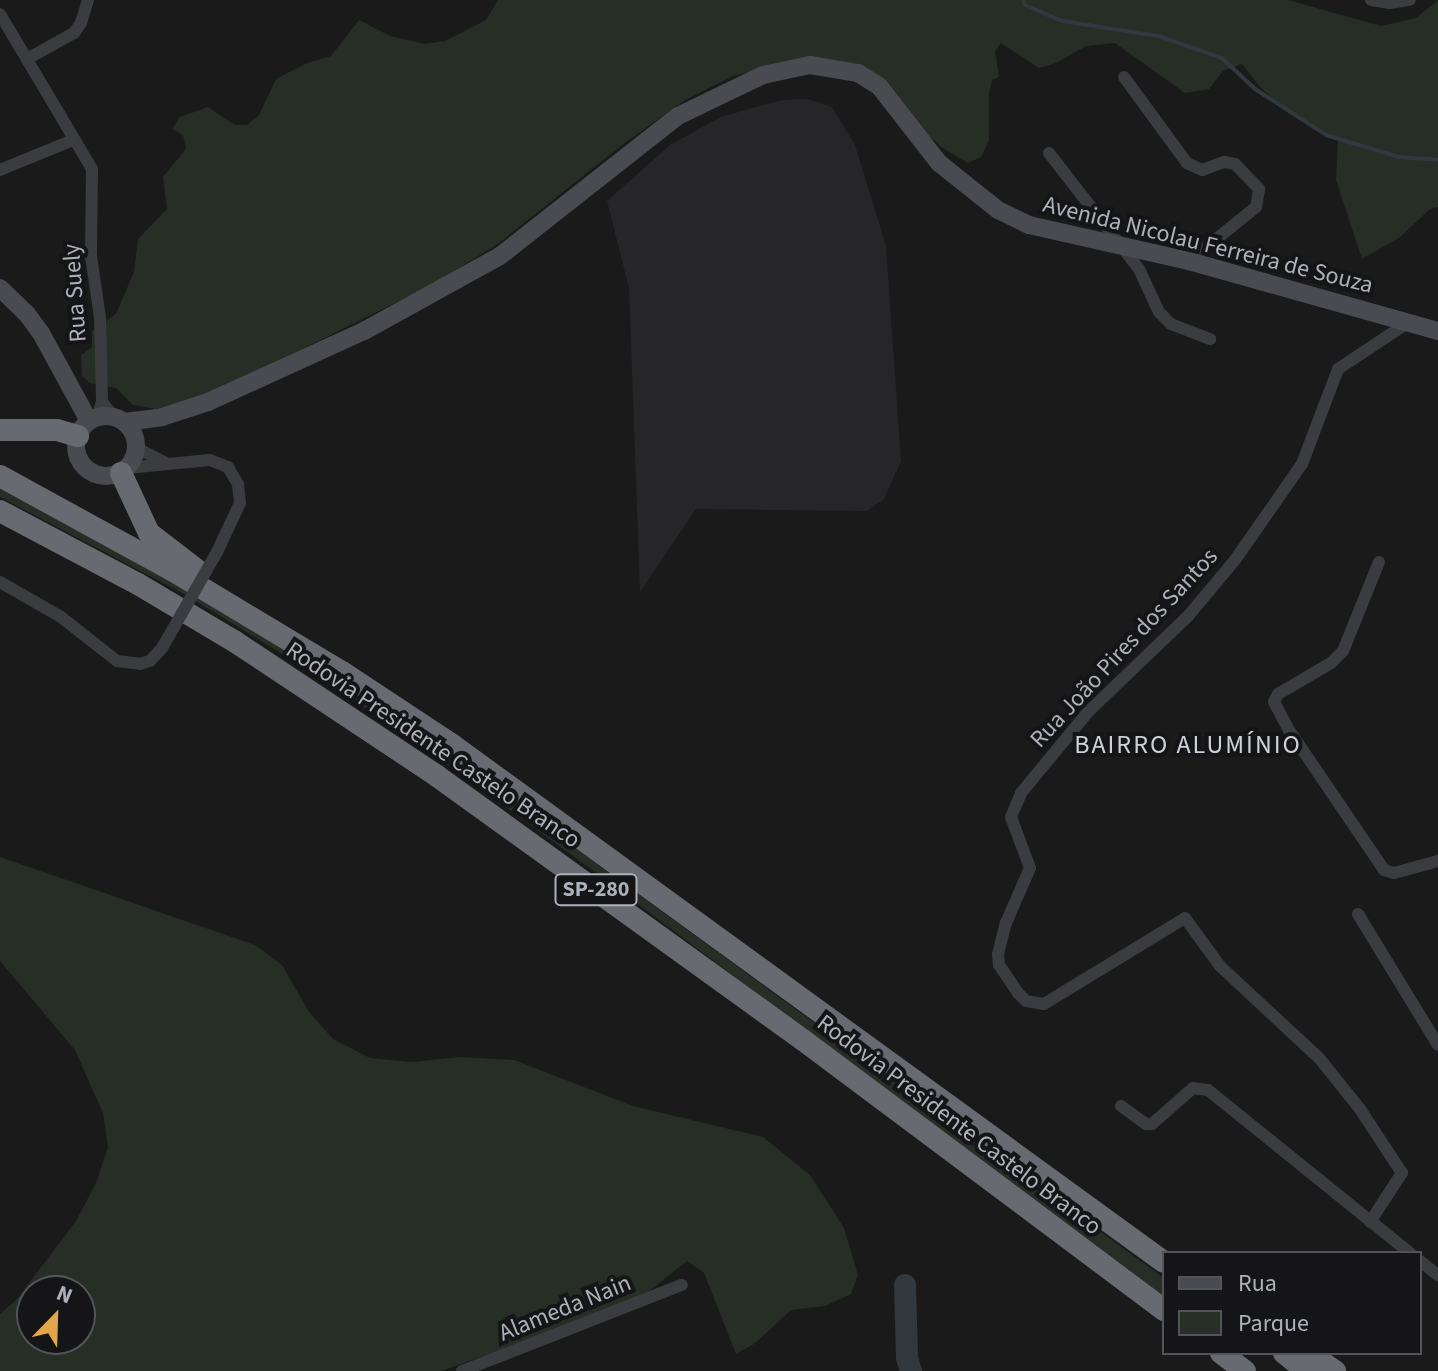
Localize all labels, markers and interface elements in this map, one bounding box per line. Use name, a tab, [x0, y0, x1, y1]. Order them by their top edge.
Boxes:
street label: Avenida Nicolau Ferreira de Souza	[1040, 190, 1376, 300]
street label: Rua Suely	[57, 243, 93, 343]
street label: Rua João Pires dos Santos	[1024, 542, 1224, 754]
street label: Rodovia Presidente Castelo Branco	[280, 636, 586, 854]
district label: BAIRRO ALUMÍNIO	[1074, 729, 1302, 761]
road number: SP-280	[554, 872, 638, 908]
street label: Rodovia Presidente Castelo Branco	[811, 1009, 1107, 1241]
legend	[1162, 1251, 1422, 1355]
text: Rua	[1238, 1266, 1277, 1301]
street label: Alameda Nain	[495, 1268, 635, 1348]
north arrow	[16, 1275, 96, 1355]
text: N	[52, 1277, 78, 1312]
text: Parque	[1238, 1306, 1309, 1341]

